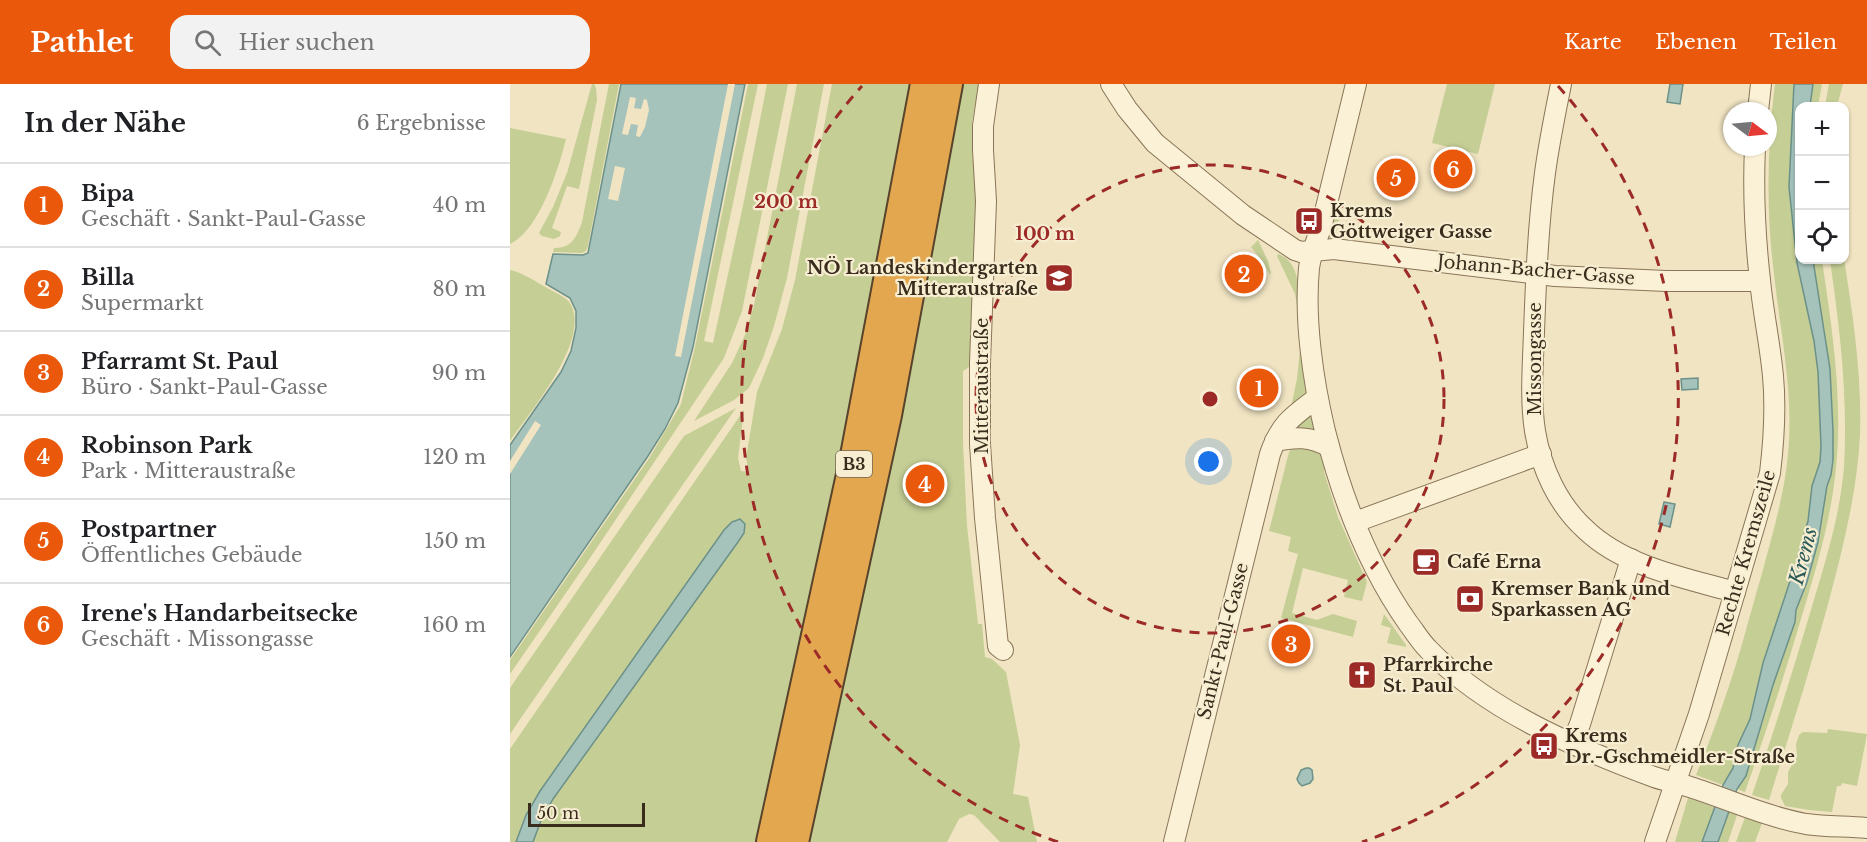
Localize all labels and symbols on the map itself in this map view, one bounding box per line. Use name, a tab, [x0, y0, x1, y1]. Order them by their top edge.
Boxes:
north arrow	[1723, 102, 1777, 156]
pin: 6	[1434, 146, 1472, 191]
pin: 5	[1376, 156, 1416, 200]
text: 200 m	[754, 191, 818, 213]
place label: Krems Göttweiger Gasse	[1330, 200, 1492, 243]
bus stop icon: Krems Göttweiger Gasse	[1293, 205, 1325, 237]
text: 100 m	[1015, 223, 1075, 245]
street label: Johann-Bacher-Gasse	[1434, 250, 1636, 290]
pin: 2	[1224, 252, 1264, 297]
place label: NÖ Landeskindergarten Mitteraustraße	[807, 256, 1038, 300]
school or university icon: NÖ Landeskindergarten Mitteraustraße	[1043, 262, 1075, 294]
street label: Missongasse	[1524, 302, 1546, 416]
street label: Mitteraustraße	[971, 318, 993, 454]
pin: 1	[1240, 366, 1278, 410]
centre of rings	[1200, 389, 1220, 409]
your location	[1194, 447, 1223, 476]
road number: B3	[836, 451, 872, 477]
pin: 4	[906, 462, 944, 506]
street label: Rechte Kremszeile	[1712, 468, 1780, 638]
water label: Krems	[1784, 524, 1822, 588]
cafe icon: Café Erna	[1410, 546, 1442, 578]
place label: Café Erna	[1447, 551, 1542, 573]
street label: Sankt-Paul-Gasse	[1193, 560, 1253, 722]
place label: Kremser Bank und Sparkassen AG	[1491, 578, 1671, 621]
bank icon: Kremser Bank und Sparkassen AG	[1454, 583, 1486, 615]
pin: 3	[1272, 622, 1310, 666]
place label: Pfarrkirche St. Paul	[1383, 654, 1493, 697]
church icon: Pfarrkirche St. Paul	[1346, 659, 1378, 691]
place label: Krems Dr.-Gschmeidler-Straße	[1565, 725, 1795, 768]
bus stop icon: Krems Dr.-Gschmeidler-Straße	[1528, 730, 1560, 762]
scale bar	[528, 800, 645, 828]

